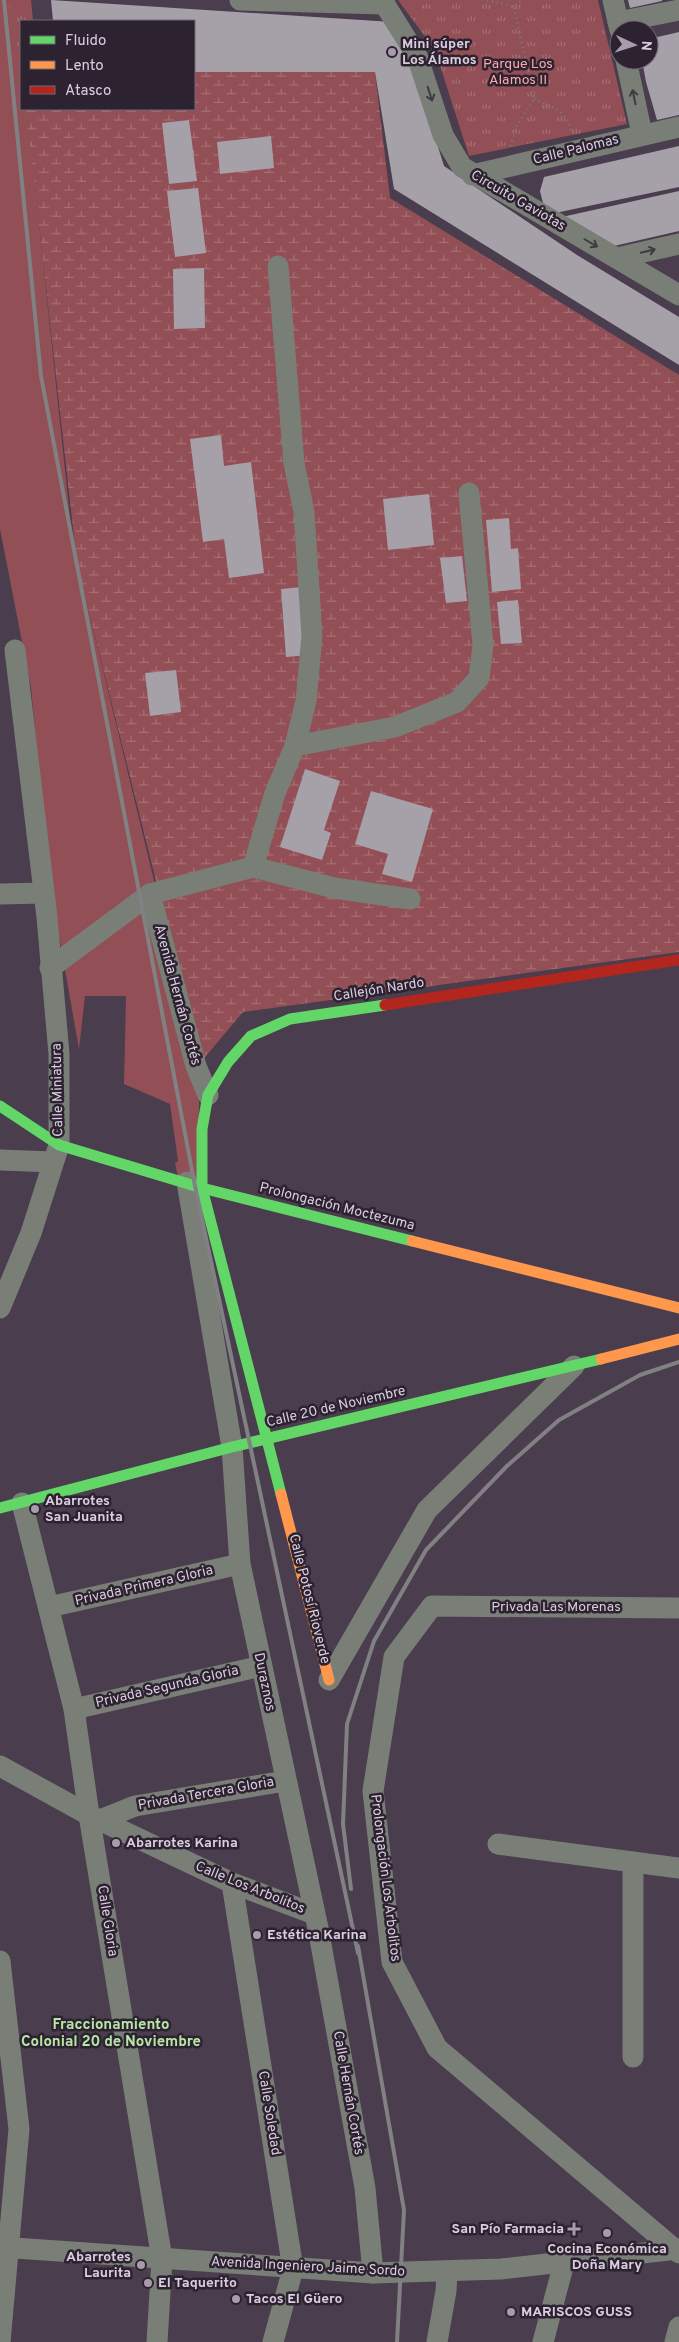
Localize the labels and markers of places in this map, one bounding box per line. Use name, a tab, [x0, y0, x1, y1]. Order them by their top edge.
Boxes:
place label: Mini súper Los Álamos	[402, 36, 477, 69]
marker: Mini súper Los Álamos	[386, 46, 398, 58]
place label: Abarrotes San Juanita	[45, 1493, 123, 1526]
marker: Abarrotes San Juanita	[29, 1503, 41, 1515]
place label: Abarrotes Karina	[126, 1835, 238, 1852]
marker: Abarrotes Karina	[110, 1837, 122, 1849]
place label: Estética Karina	[267, 1927, 367, 1944]
marker: Estética Karina	[251, 1929, 263, 1941]
place label: San Pío Farmacia	[452, 2221, 564, 2238]
marker: San Pío Farmacia	[568, 2223, 580, 2235]
marker: Cocina Económica Doña Mary	[601, 2227, 613, 2239]
place label: Cocina Económica Doña Mary	[547, 2241, 667, 2274]
place label: Abarrotes Laurita	[66, 2249, 131, 2282]
marker: Abarrotes Laurita	[135, 2259, 147, 2271]
place label: El Taquerito	[158, 2275, 237, 2292]
marker: El Taquerito	[142, 2277, 154, 2289]
place label: Tacos El Güero	[246, 2291, 343, 2308]
marker: Tacos El Güero	[230, 2293, 242, 2305]
place label: MARISCOS GUSS	[521, 2304, 632, 2321]
marker: MARISCOS GUSS	[505, 2306, 517, 2318]

